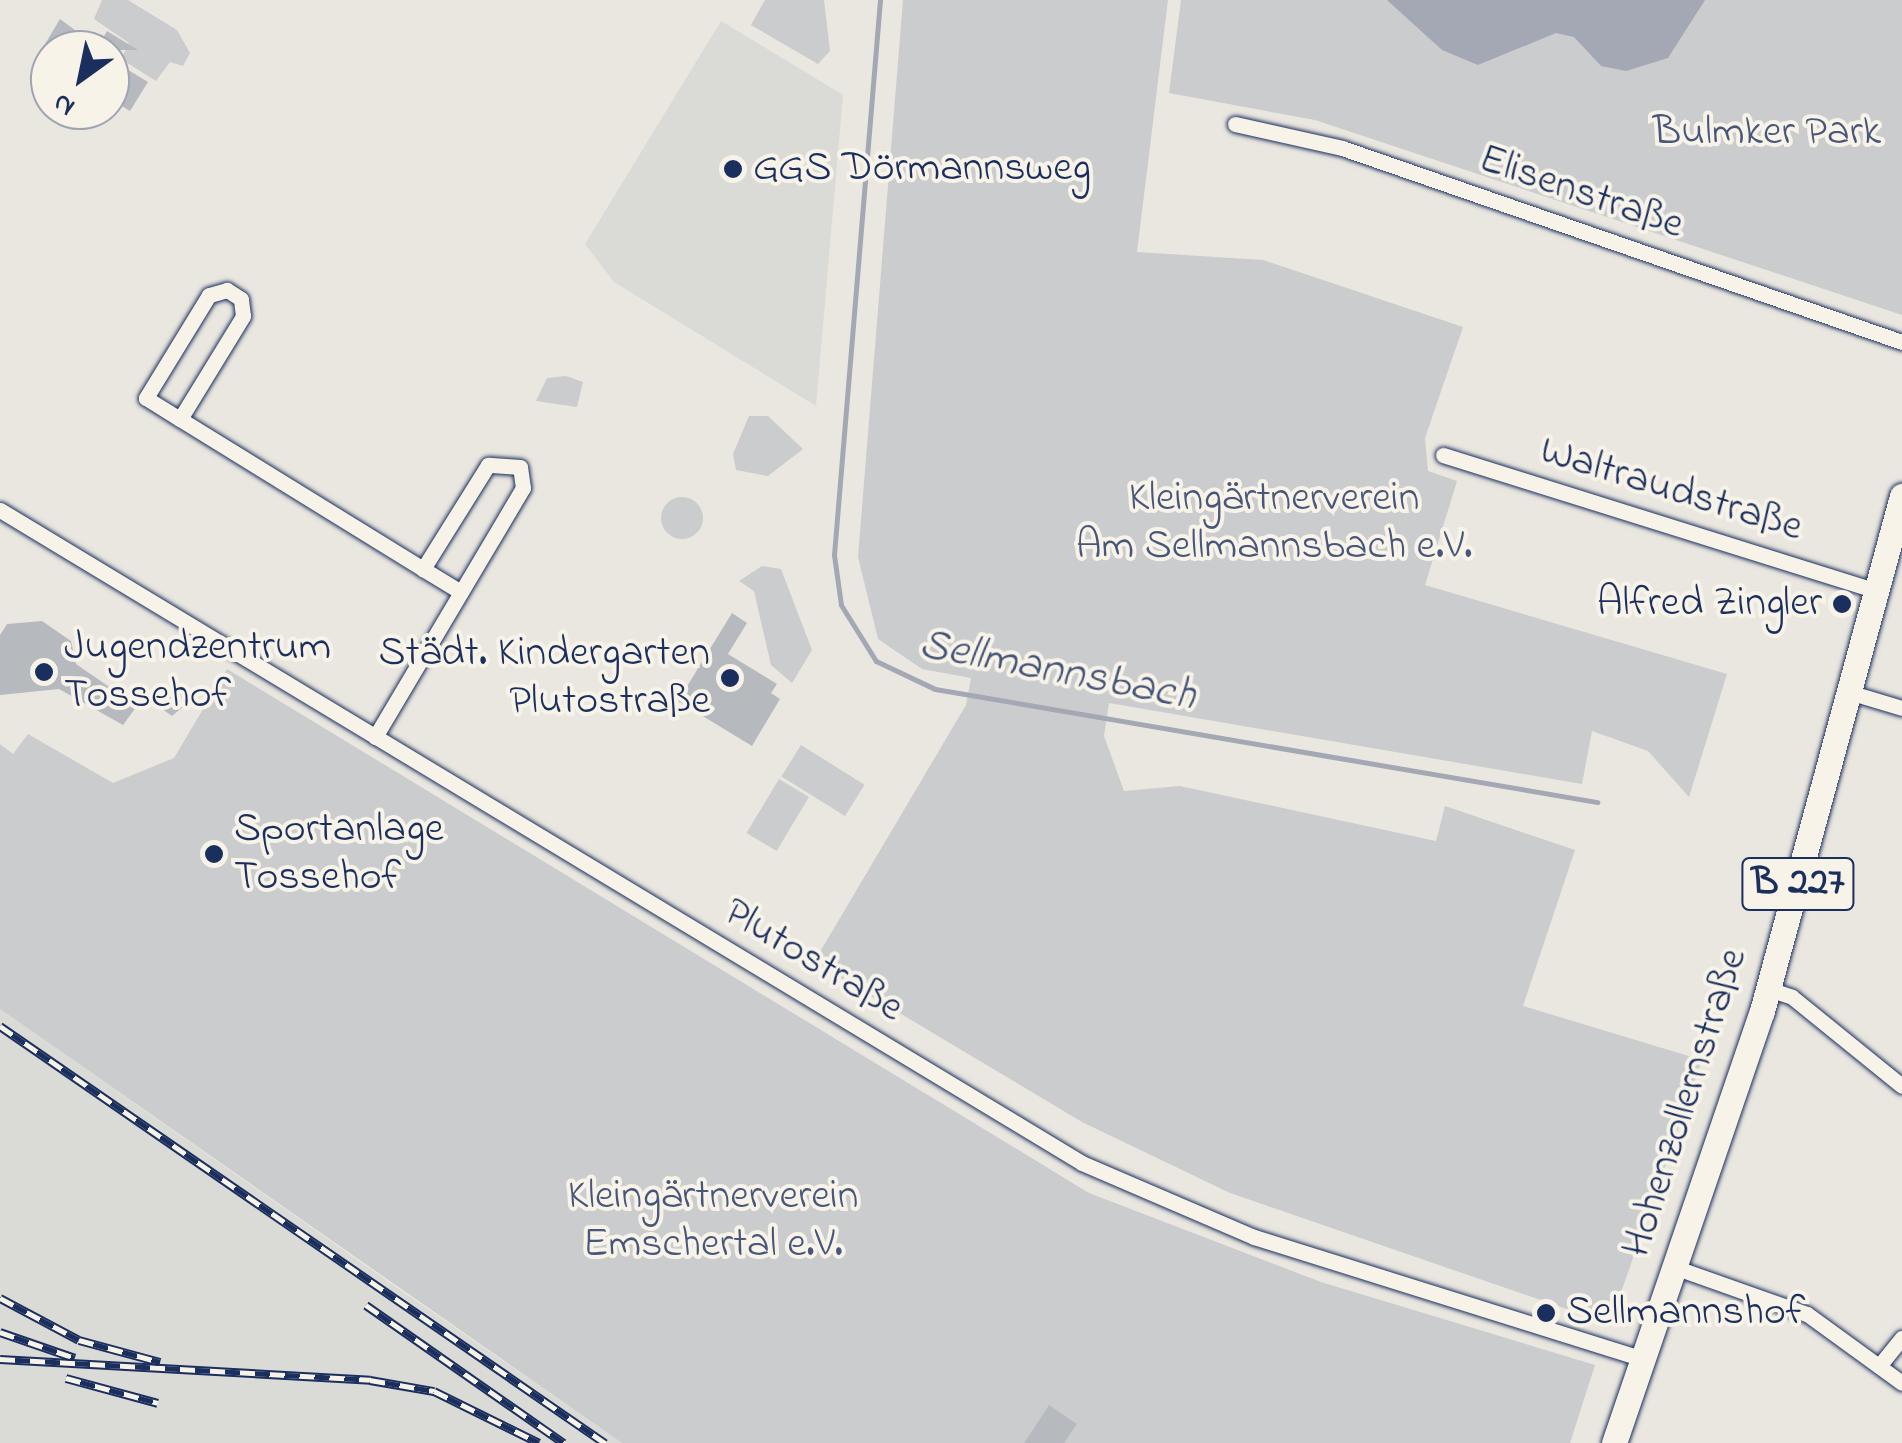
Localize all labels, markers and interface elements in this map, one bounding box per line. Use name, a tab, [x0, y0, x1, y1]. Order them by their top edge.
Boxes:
north arrow	[30, 30, 130, 130]
text: N	[45, 82, 84, 126]
park label: Bulmker Park	[1653, 108, 1881, 158]
street label: Elisenstraße	[1472, 135, 1690, 251]
place label: GGS Dörmannsweg	[753, 144, 1091, 194]
marker: GGS Dörmannsweg	[722, 158, 744, 180]
street label: Waltraudstraße	[1534, 426, 1808, 554]
park label: Kleingärtnerverein Am Sellmannsbach e.V.	[1076, 474, 1472, 572]
place label: Alfred Zingler	[1597, 579, 1822, 629]
marker: Alfred Zingler	[1831, 593, 1853, 615]
water label: Sellmannsbach	[914, 619, 1200, 725]
place label: Jugendzentrum Tossehof	[64, 623, 331, 721]
place label: Städt. Kindergarten Plutostraße	[379, 629, 710, 728]
marker: Jugendzentrum Tossehof	[33, 661, 55, 683]
marker: Städt. Kindergarten Plutostraße	[719, 667, 741, 689]
place label: Sportanlage Tossehof	[234, 805, 444, 904]
marker: Sportanlage Tossehof	[203, 843, 225, 865]
road number: B 227	[1740, 849, 1856, 919]
street label: Plutostraße	[714, 888, 912, 1034]
street label: Hohenzollernstraße	[1612, 942, 1760, 1264]
park label: Kleingärtnerverein Emschertal e.V.	[568, 1172, 858, 1270]
place label: Sellmannshof	[1566, 1288, 1805, 1338]
marker: Sellmannshof	[1535, 1302, 1557, 1324]

